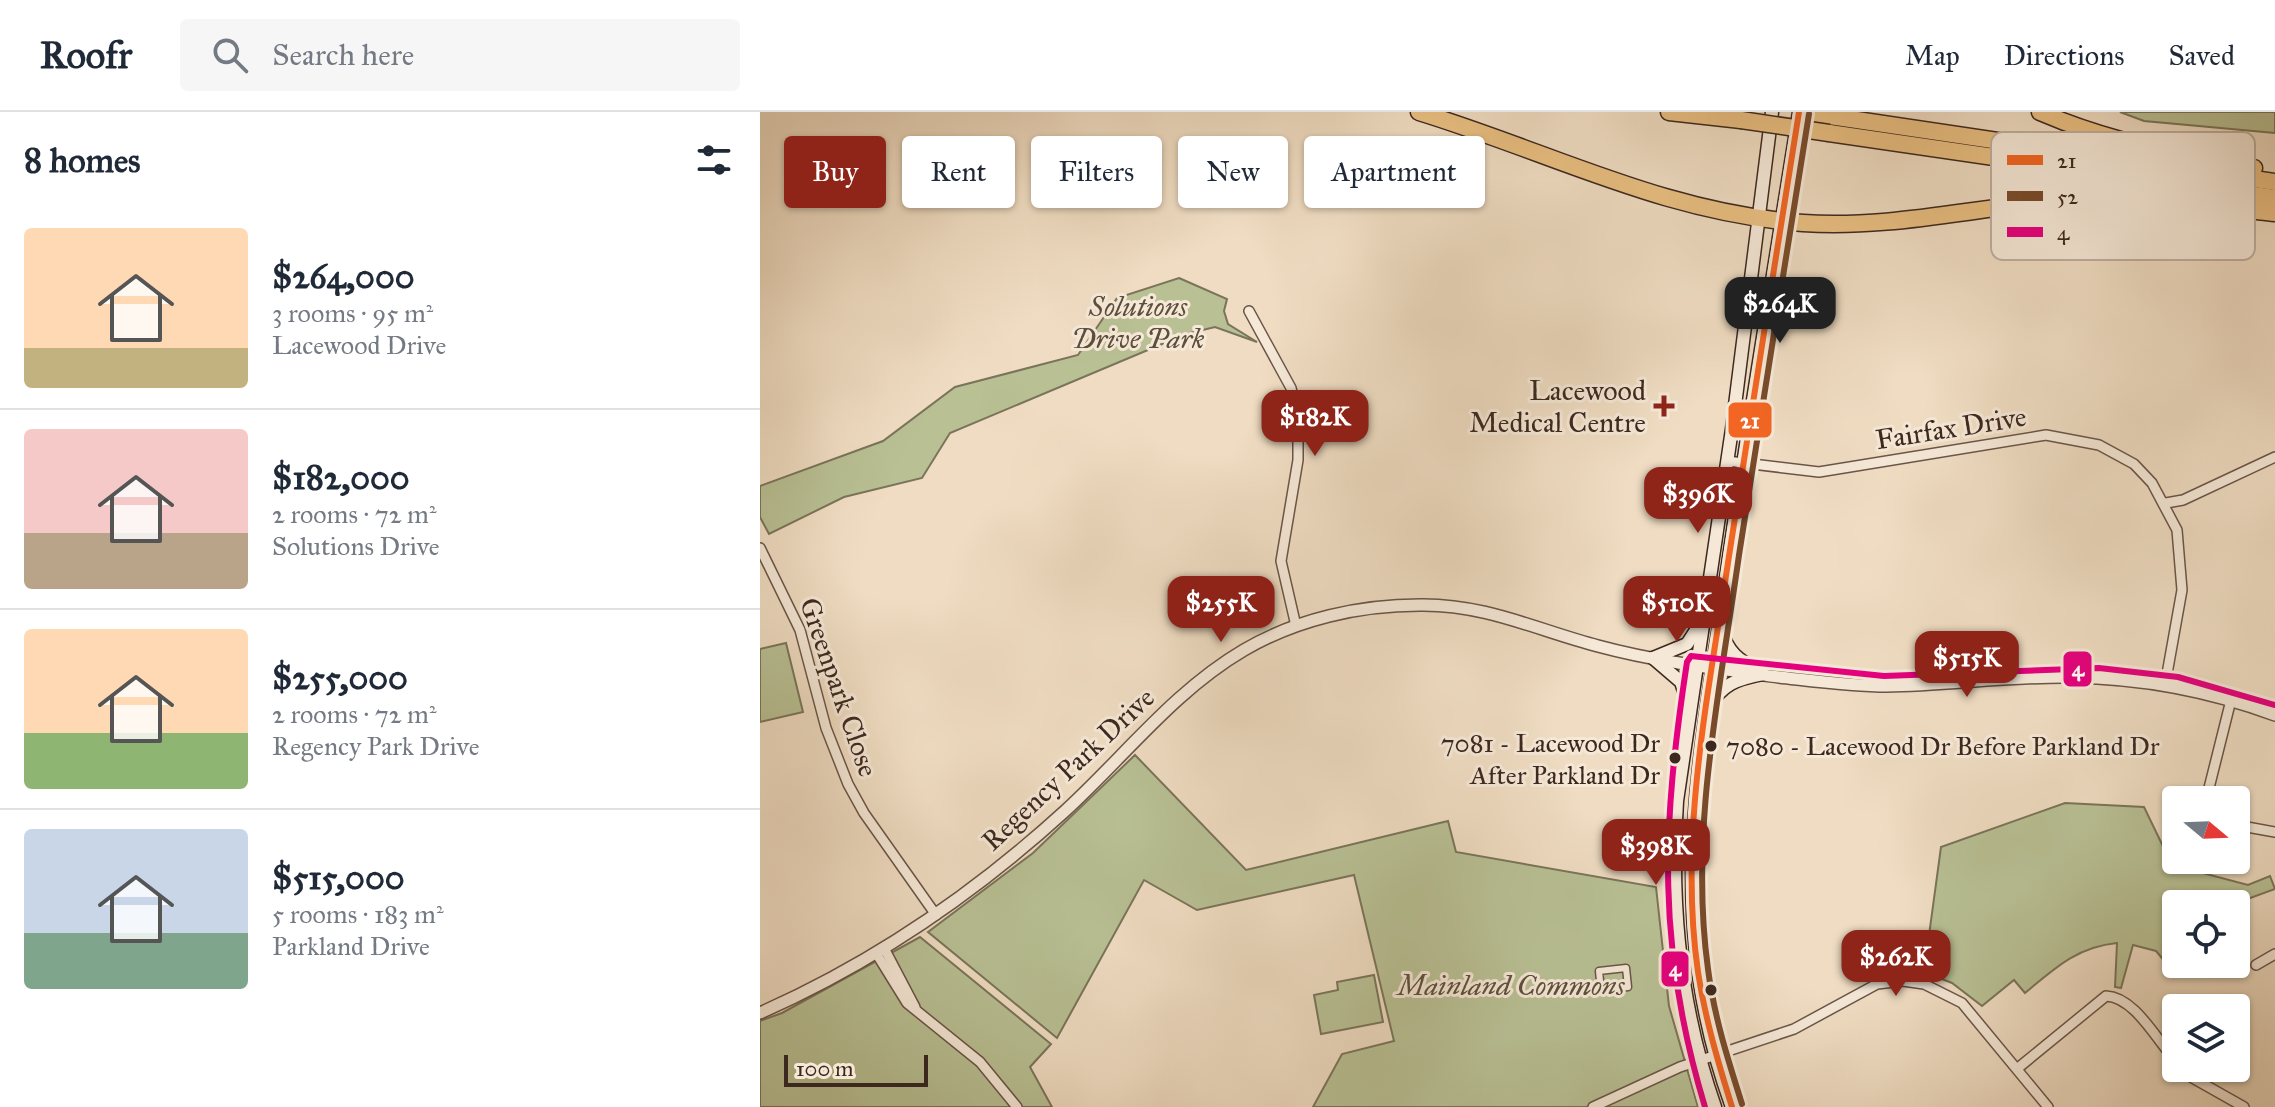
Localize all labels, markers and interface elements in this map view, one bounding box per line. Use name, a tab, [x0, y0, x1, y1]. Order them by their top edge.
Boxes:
search box	[180, 19, 740, 91]
text: Roofr	[40, 32, 132, 78]
icon: search	[208, 33, 252, 77]
text: Search here	[272, 37, 414, 73]
text: Map	[1905, 38, 1960, 73]
text: Directions	[2004, 38, 2125, 73]
text: Saved	[2169, 38, 2235, 73]
legend	[1991, 132, 2255, 260]
chip: Buy	[784, 136, 886, 208]
chip: Rent	[902, 136, 1015, 208]
chip: Filters	[1031, 136, 1162, 208]
chip: New	[1178, 136, 1288, 208]
chip: Apartment	[1304, 136, 1485, 208]
icon: filters	[692, 138, 736, 182]
text: 8 homes	[24, 140, 140, 181]
text: 21	[2057, 147, 2077, 174]
text: 52	[2057, 183, 2078, 210]
text: 4	[2057, 219, 2070, 246]
text: $264,000	[272, 256, 414, 297]
icon: home	[88, 260, 184, 356]
pin: $264K	[1724, 277, 1836, 345]
text: $264K	[1743, 287, 1817, 319]
park label: Solutions Drive Park	[1071, 289, 1205, 356]
text: 3 rooms · 95 m²	[272, 297, 433, 329]
text: Lacewood Drive	[272, 329, 446, 361]
place label: Lacewood Medical Centre	[1469, 373, 1646, 440]
pin: $182K	[1259, 390, 1371, 458]
marker: Lacewood Medical Centre	[1653, 395, 1675, 417]
street label: Fairfax Drive	[1873, 399, 2029, 457]
text: $182K	[1280, 400, 1350, 432]
line badge: 21	[1727, 401, 1773, 439]
text: 21	[1740, 407, 1760, 434]
text: $182,000	[272, 457, 410, 498]
icon: home	[88, 461, 184, 557]
pin: $396K	[1642, 467, 1754, 535]
text: $396K	[1662, 477, 1734, 509]
text: 2 rooms · 72 m²	[272, 498, 436, 530]
text: Solutions Drive	[272, 530, 440, 562]
pin: $255K	[1165, 576, 1277, 644]
pin: $510K	[1621, 576, 1733, 644]
text: $255K	[1186, 586, 1256, 618]
text: $510K	[1641, 586, 1713, 618]
street label: Greenpark Close	[792, 593, 886, 781]
pin: $515K	[1911, 631, 2023, 699]
text: $515K	[1933, 641, 2001, 673]
line badge: 4	[2062, 650, 2093, 688]
text: 4	[2072, 655, 2086, 682]
text: $255,000	[272, 657, 408, 698]
icon: home	[88, 661, 184, 757]
street label: Regency Park Drive	[974, 680, 1162, 858]
text: 2 rooms · 72 m²	[272, 698, 436, 730]
place label: 7081 - Lacewood Dr After Parkland Dr	[1441, 727, 1660, 791]
text: Regency Park Drive	[272, 730, 479, 762]
place label: 7080 - Lacewood Dr Before Parkland Dr	[1726, 730, 2160, 762]
marker: 7080 - Lacewood Dr Before Parkland Dr	[1703, 738, 1719, 754]
marker: 7081 - Lacewood Dr After Parkland Dr	[1667, 750, 1683, 766]
north arrow	[2162, 786, 2250, 874]
map controls	[2162, 786, 2250, 1082]
pin: $398K	[1600, 819, 1712, 887]
text: $398K	[1620, 829, 1692, 861]
text: $515,000	[272, 857, 404, 898]
icon: home	[88, 861, 184, 957]
button: locate	[2162, 890, 2250, 978]
text: 5 rooms · 183 m²	[272, 898, 444, 930]
text: Parkland Drive	[272, 930, 430, 962]
pin: $262K	[1840, 930, 1952, 998]
text: $262K	[1859, 940, 1933, 972]
line badge: 4	[1660, 950, 1690, 988]
text: 4	[1669, 955, 1683, 982]
park label: Mainland Commons	[1395, 968, 1625, 1003]
unlabelled marker	[1703, 982, 1719, 998]
button: layers	[2162, 994, 2250, 1082]
scale bar	[784, 1051, 928, 1087]
text: 100 m	[796, 1055, 853, 1082]

